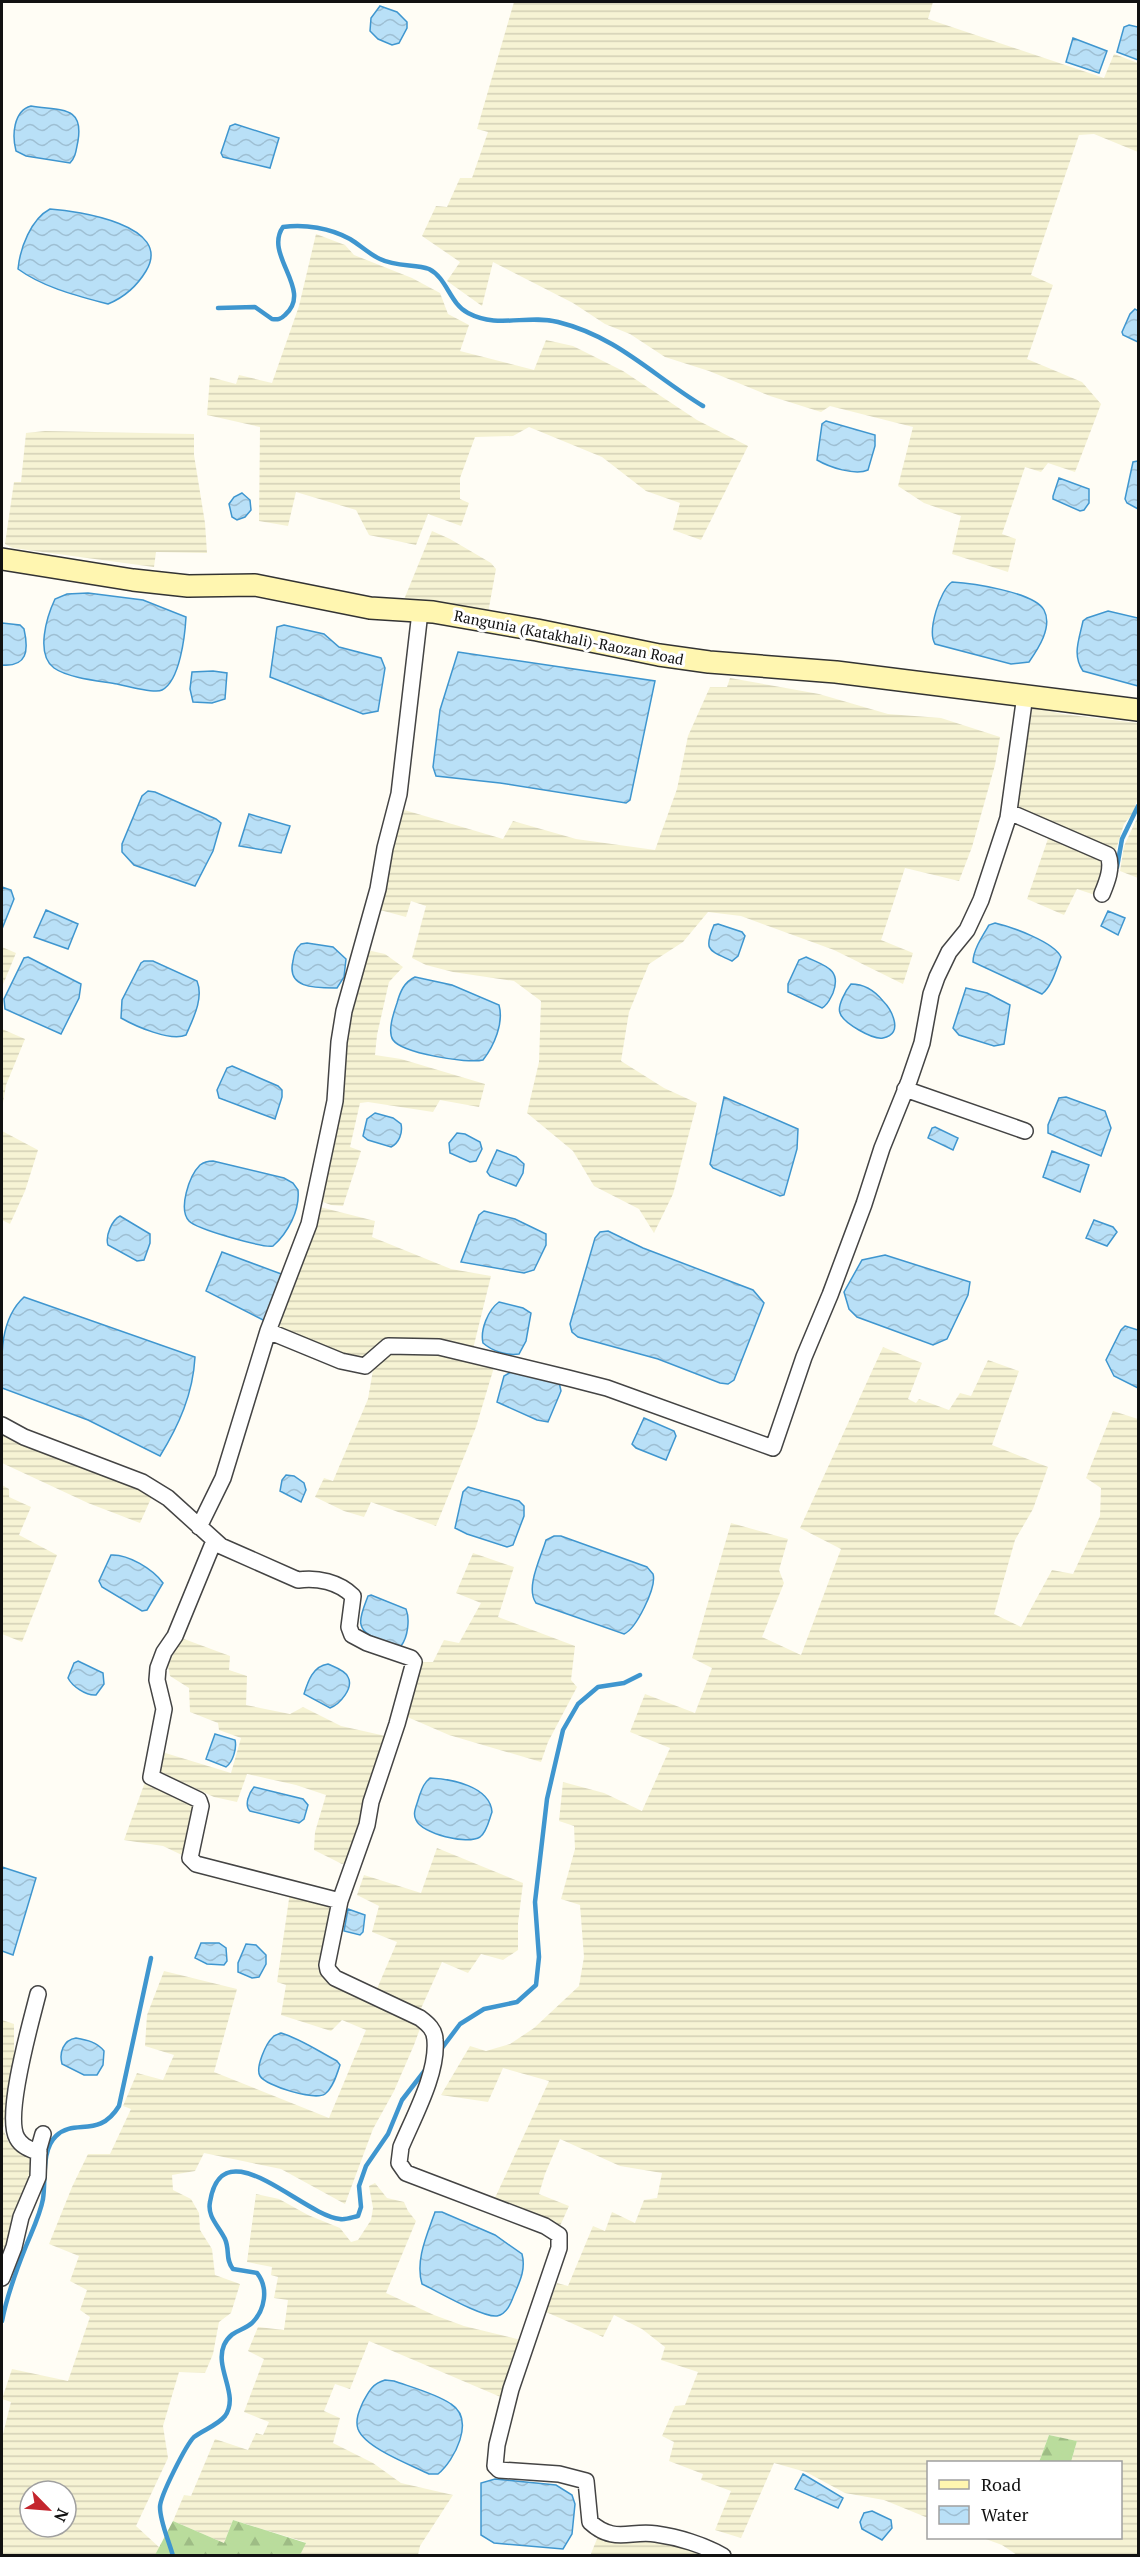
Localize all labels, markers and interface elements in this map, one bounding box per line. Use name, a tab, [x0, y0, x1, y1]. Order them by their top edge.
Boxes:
street label: Rangunia (Katakhali)-Raozan Road	[452, 605, 686, 669]
legend	[927, 2461, 1122, 2539]
text: Road	[981, 2472, 1021, 2496]
north arrow	[18, 2479, 78, 2539]
text: Water	[981, 2502, 1028, 2526]
text: N	[49, 2505, 74, 2525]

